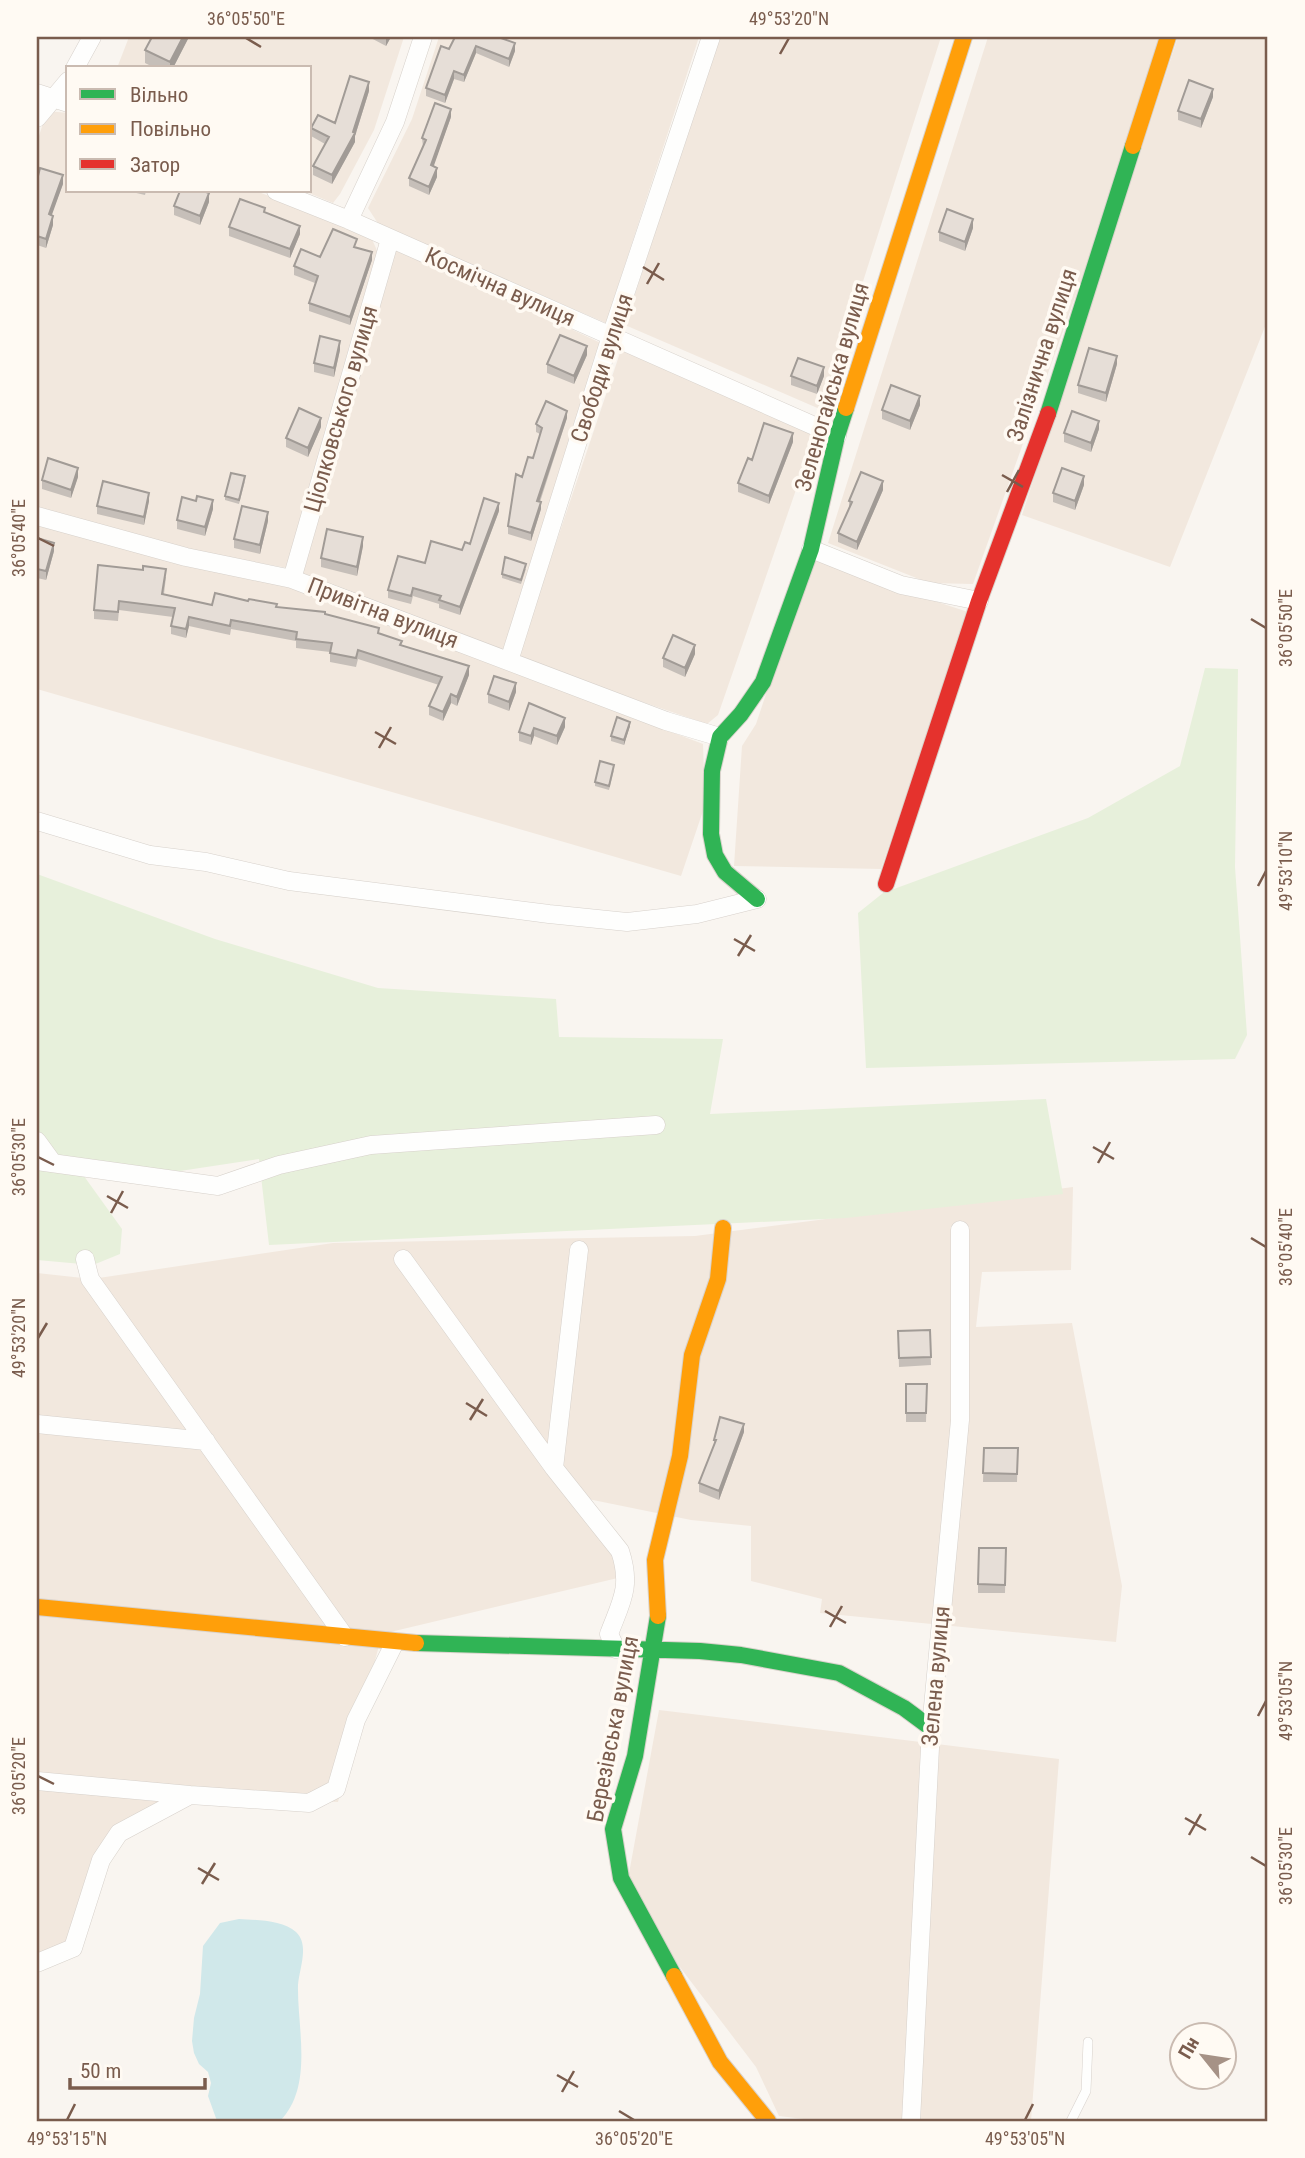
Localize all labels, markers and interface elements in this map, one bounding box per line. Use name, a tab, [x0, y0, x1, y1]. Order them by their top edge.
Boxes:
text: 36°05'50"E	[207, 8, 285, 29]
text: 49°53'20"N	[749, 8, 829, 29]
legend	[66, 66, 312, 192]
text: Вільно	[130, 83, 188, 107]
text: Повільно	[130, 117, 211, 141]
text: Затор	[130, 153, 180, 177]
street label: Космічна вулиця	[421, 242, 579, 332]
street label: Залізнична вулиця	[1001, 265, 1083, 445]
street label: Зеленогайська вулиця	[789, 279, 875, 495]
street label: Свободи вулиця	[565, 290, 639, 446]
street label: Ціолковського вулиця	[299, 303, 383, 515]
text: 36°05'40"E	[8, 499, 29, 577]
street label: Привітна вулиця	[304, 572, 462, 654]
text: 36°05'50"E	[1275, 589, 1296, 667]
text: 49°53'10"N	[1275, 831, 1296, 911]
text: 36°05'30"E	[8, 1118, 29, 1196]
text: 36°05'40"E	[1275, 1208, 1296, 1286]
text: 49°53'20"N	[8, 1298, 29, 1378]
street label: Зелена вулиця	[916, 1605, 956, 1747]
street label: Березівська вулиця	[582, 1634, 644, 1824]
text: 49°53'05"N	[1275, 1661, 1296, 1741]
text: 36°05'20"E	[8, 1737, 29, 1815]
text: 36°05'30"E	[1275, 1827, 1296, 1905]
north arrow	[1168, 2022, 1238, 2092]
text: Пн	[1173, 2033, 1204, 2063]
scale bar	[70, 2046, 205, 2090]
text: 50 m	[80, 2059, 121, 2083]
text: 49°53'15"N	[27, 2128, 107, 2149]
text: 36°05'20"E	[595, 2128, 673, 2149]
text: 49°53'05"N	[985, 2128, 1065, 2149]

